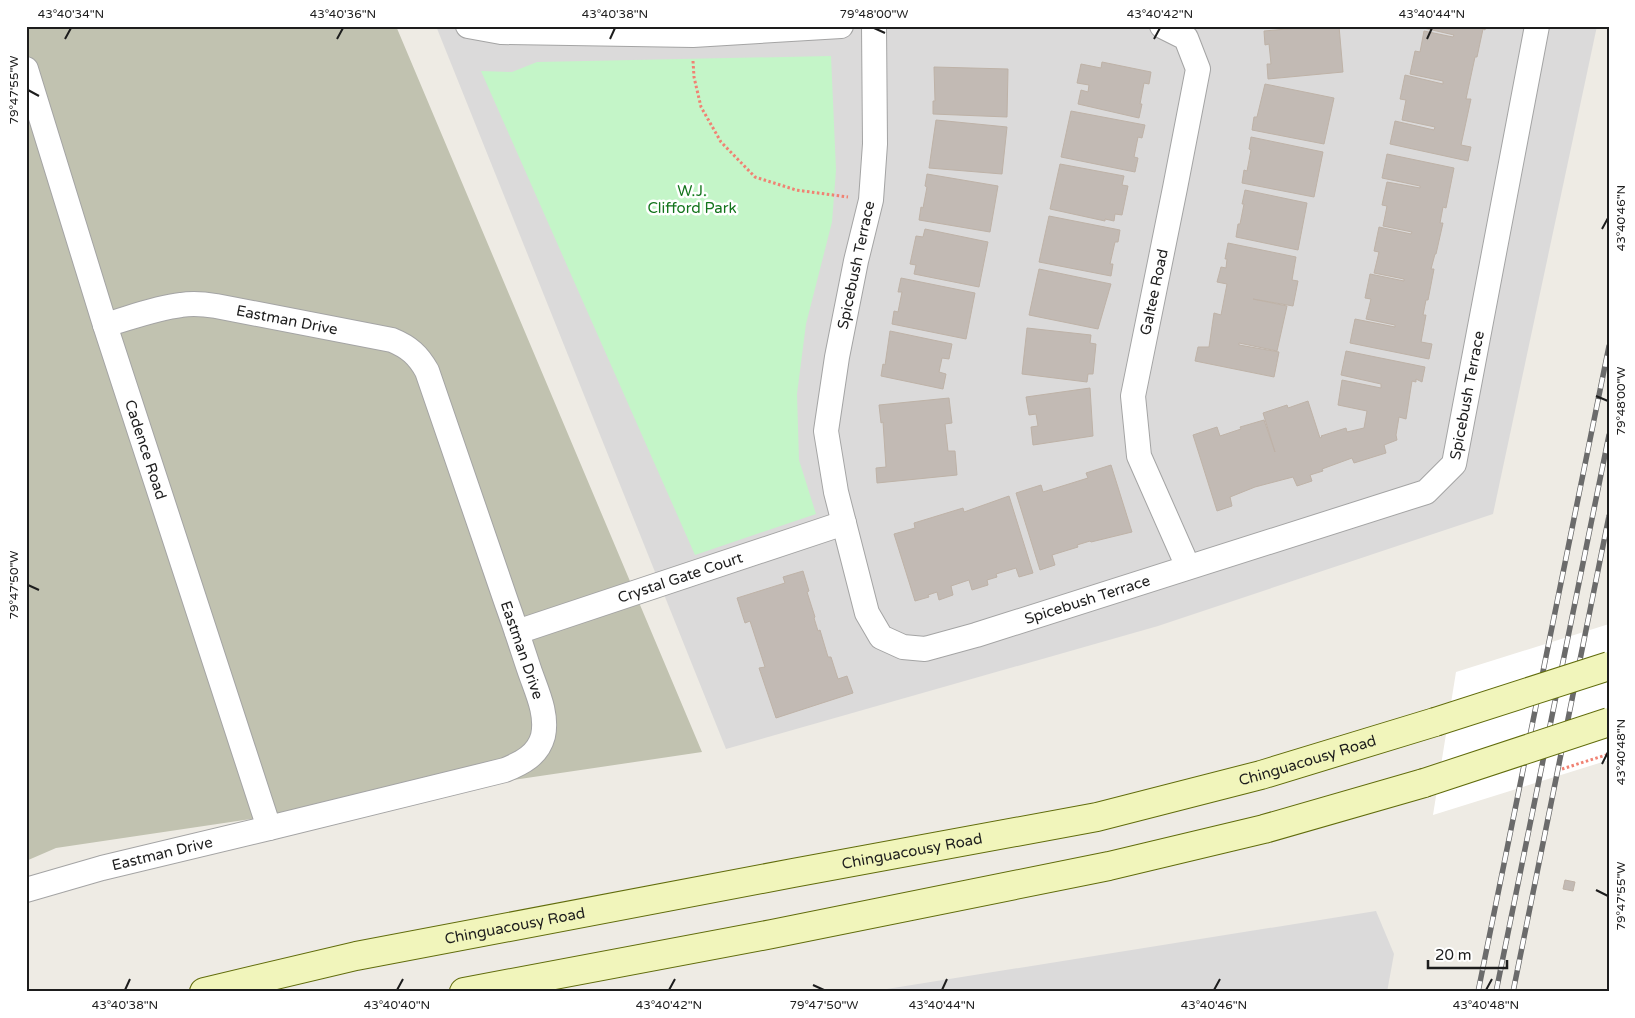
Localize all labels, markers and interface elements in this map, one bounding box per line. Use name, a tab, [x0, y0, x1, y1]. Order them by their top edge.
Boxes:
text: 43°40'34"N	[38, 7, 104, 21]
text: 43°40'36"N	[310, 7, 376, 21]
text: 43°40'38"N	[582, 7, 648, 21]
text: 79°48'00"W	[839, 7, 909, 21]
text: 43°40'42"N	[1127, 7, 1193, 21]
text: 43°40'44"N	[1399, 7, 1465, 21]
text: 79°47'55"W	[7, 55, 21, 125]
park label: W.J. Clifford Park	[647, 182, 737, 217]
text: 43°40'46"N	[1614, 185, 1628, 251]
street label: Spicebush Terrace	[834, 199, 878, 331]
street label: Galtee Road	[1136, 247, 1172, 337]
street label: Eastman Drive	[235, 301, 339, 339]
street label: Spicebush Terrace	[1446, 329, 1488, 461]
text: 79°48'00"W	[1614, 366, 1628, 436]
street label: Cadence Road	[121, 397, 170, 502]
street label: Crystal Gate Court	[615, 548, 745, 607]
text: 79°47'50"W	[7, 550, 21, 620]
street label: Spicebush Terrace	[1022, 571, 1152, 628]
street label: Eastman Drive	[497, 598, 547, 702]
text: 43°40'48"N	[1614, 719, 1628, 785]
street label: Chinguacousy Road	[1237, 731, 1378, 789]
street label: Chinguacousy Road	[840, 829, 984, 873]
street label: Eastman Drive	[110, 833, 214, 874]
text: 79°47'55"W	[1614, 861, 1628, 931]
street label: Chinguacousy Road	[443, 904, 587, 948]
scale bar	[1428, 938, 1506, 970]
text: 20 m	[1435, 946, 1472, 964]
text: 43°40'38"N	[92, 998, 158, 1012]
text: 43°40'40"N	[364, 998, 430, 1012]
text: 43°40'42"N	[636, 998, 702, 1012]
text: 79°47'50"W	[789, 998, 859, 1012]
text: 43°40'44"N	[909, 998, 975, 1012]
text: 43°40'46"N	[1181, 998, 1247, 1012]
text: 43°40'48"N	[1453, 998, 1519, 1012]

